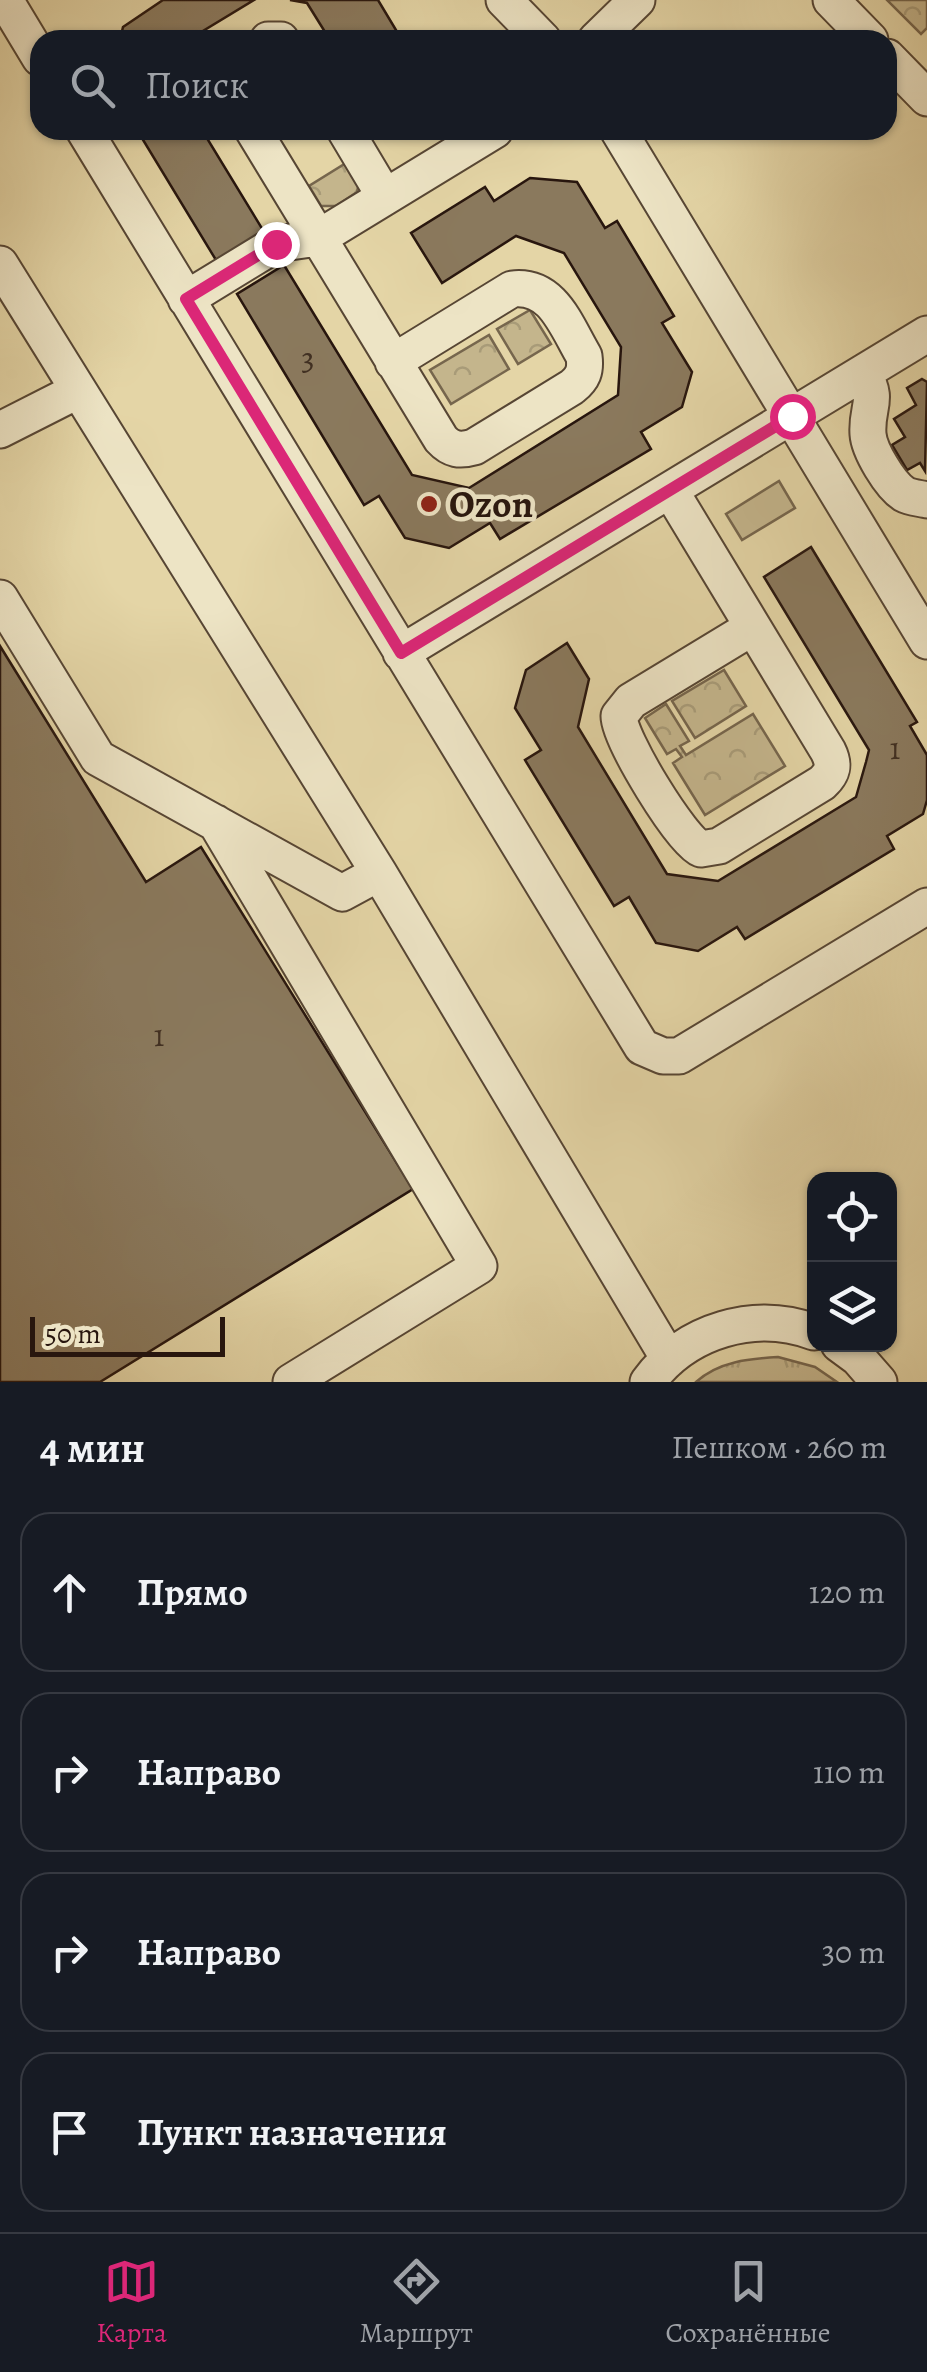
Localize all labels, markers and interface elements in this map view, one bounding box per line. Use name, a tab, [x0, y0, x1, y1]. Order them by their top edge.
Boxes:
search box	[30, 30, 897, 140]
icon: search	[65, 58, 120, 113]
text: Поиск	[145, 59, 249, 111]
route end	[254, 222, 300, 268]
house number: 3	[301, 337, 315, 381]
route start	[770, 394, 816, 440]
place label: Ozon	[449, 478, 533, 530]
marker: Ozon	[418, 493, 440, 515]
house number: 1	[890, 726, 901, 770]
house number: 1	[154, 1013, 165, 1057]
map controls	[807, 1172, 897, 1352]
button: locate	[807, 1172, 897, 1262]
button: layers	[807, 1262, 897, 1352]
scale bar	[30, 1312, 225, 1356]
text: 50 m	[45, 1315, 101, 1353]
text: 4 мин	[40, 1419, 145, 1476]
text: Пешком · 260 m	[672, 1425, 887, 1469]
icon: ahead	[42, 1565, 97, 1620]
text: Прямо	[137, 1566, 248, 1618]
text: 120 m	[809, 1570, 885, 1614]
icon: right	[42, 1745, 97, 1800]
text: Направо	[137, 1746, 281, 1798]
text: 110 m	[813, 1750, 885, 1794]
icon: right	[42, 1925, 97, 1980]
text: Направо	[137, 1926, 281, 1978]
text: 30 m	[822, 1930, 885, 1974]
icon: arrive	[42, 2105, 97, 2160]
text: Пункт назначения	[137, 2106, 447, 2158]
tab: Карта	[96, 2254, 167, 2352]
tab: Маршрут	[360, 2254, 473, 2352]
tab: Сохранённые	[666, 2254, 831, 2352]

